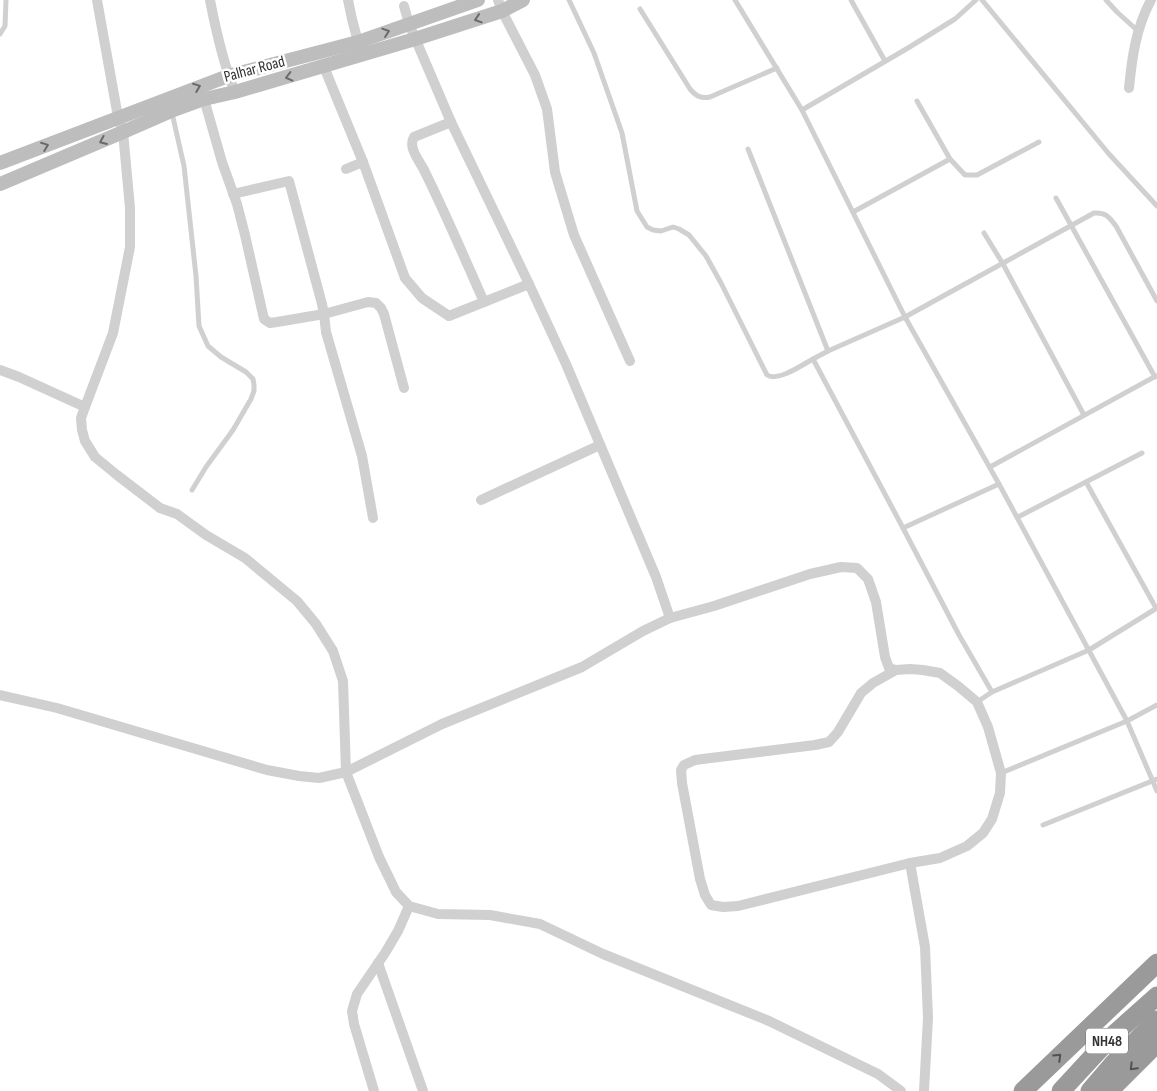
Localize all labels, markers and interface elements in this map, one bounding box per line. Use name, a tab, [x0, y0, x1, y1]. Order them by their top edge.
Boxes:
one-way arrow	[474, 13, 483, 23]
one-way arrow	[382, 28, 390, 38]
street label: Palhar Road	[222, 52, 287, 87]
one-way arrow	[285, 71, 294, 81]
one-way arrow	[192, 83, 201, 93]
one-way arrow	[99, 134, 108, 145]
one-way arrow	[41, 141, 49, 151]
road number: NH48	[1086, 1028, 1128, 1054]
one-way arrow	[1053, 1054, 1062, 1063]
one-way arrow	[1130, 1061, 1139, 1070]

